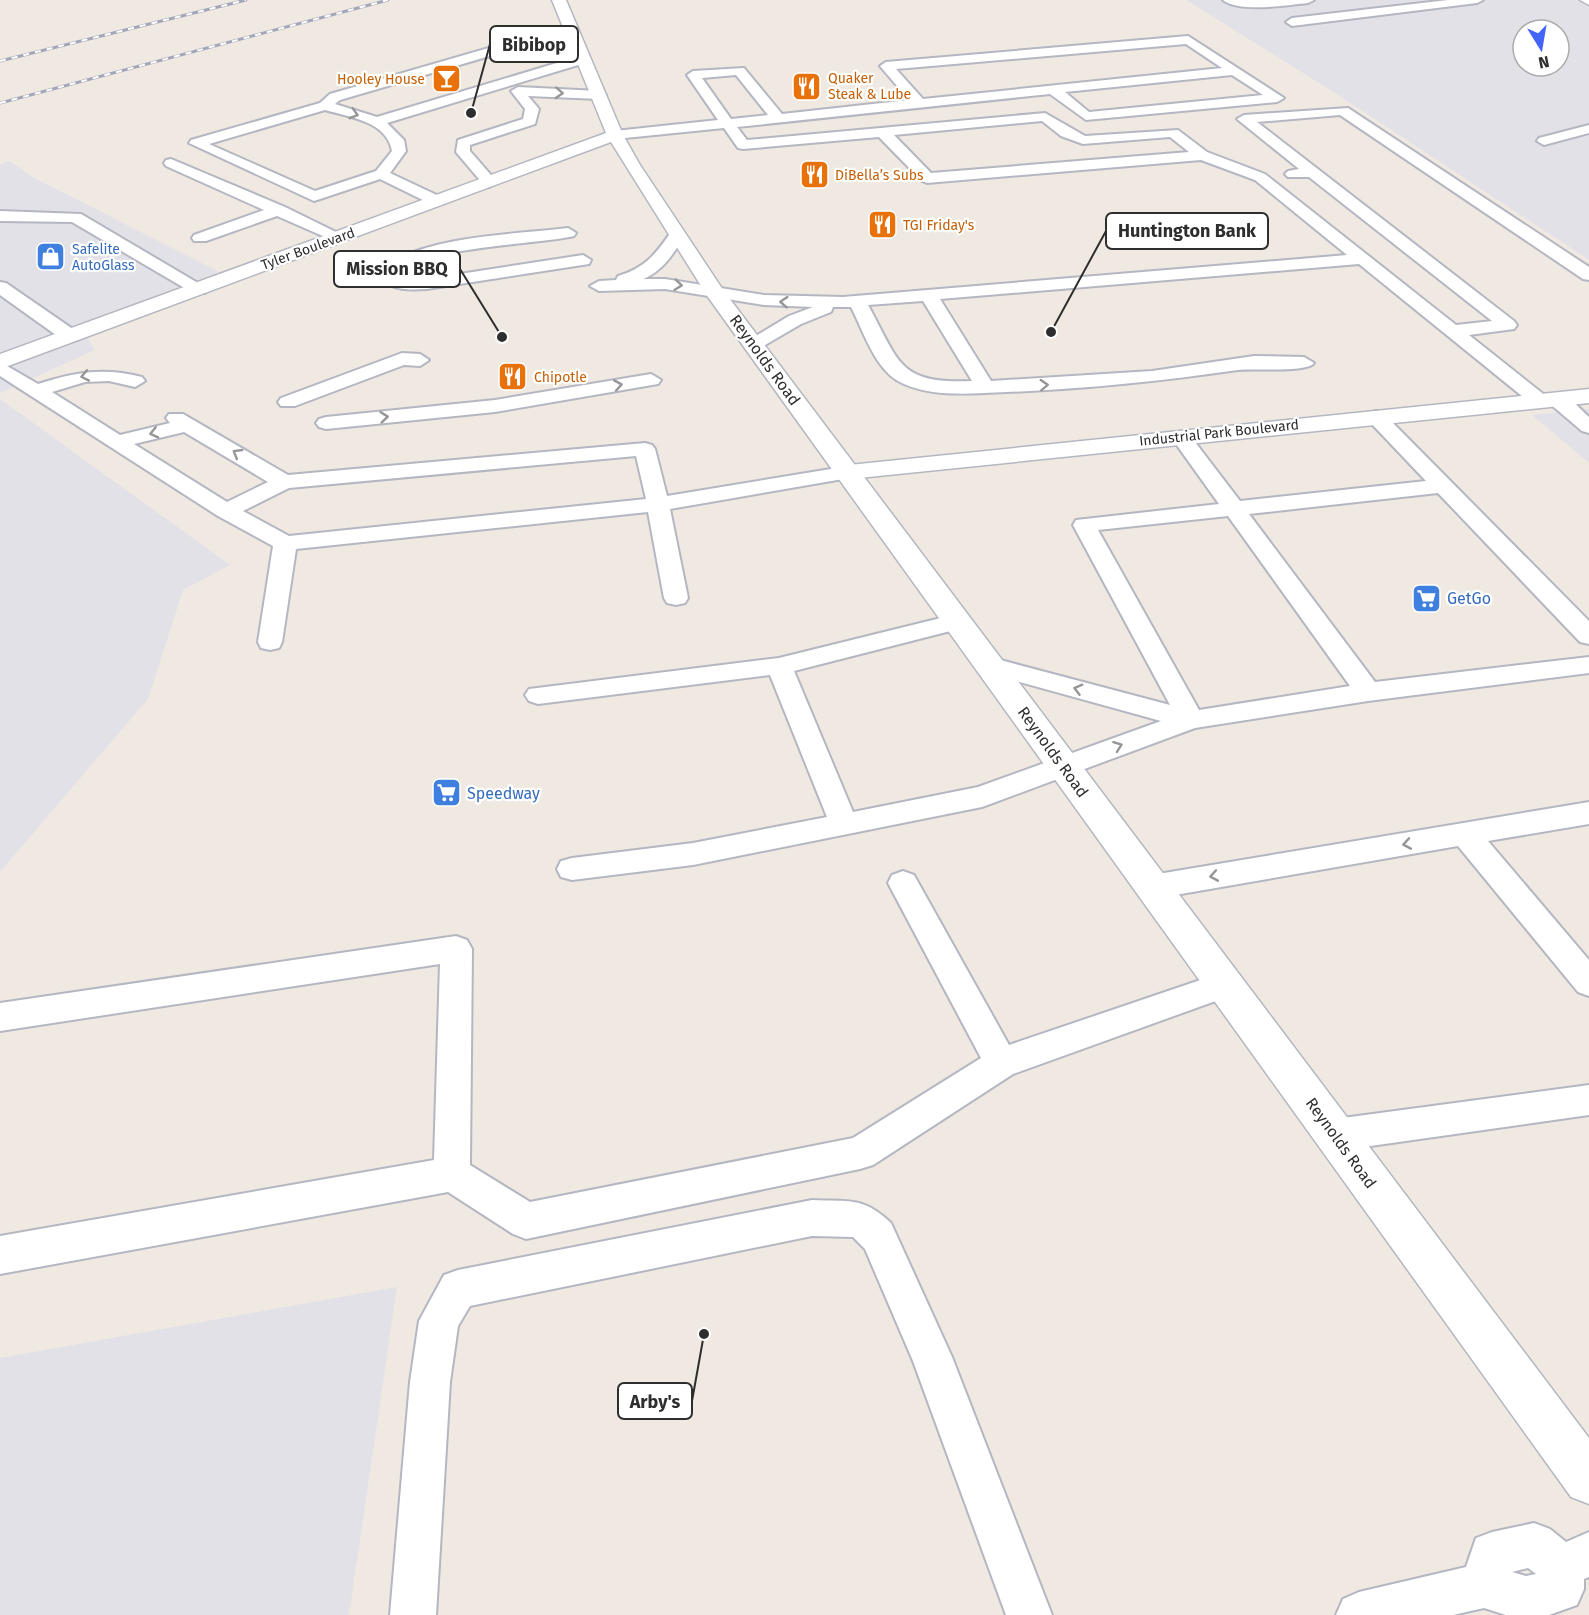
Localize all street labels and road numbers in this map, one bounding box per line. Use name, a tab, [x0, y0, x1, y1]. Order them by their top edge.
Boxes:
street label: Tyler Boulevard	[259, 224, 357, 274]
street label: Reynolds Road	[726, 311, 804, 409]
street label: Industrial Park Boulevard	[1138, 416, 1300, 450]
street label: Reynolds Road	[1014, 703, 1092, 801]
street label: Reynolds Road	[1302, 1094, 1380, 1192]

